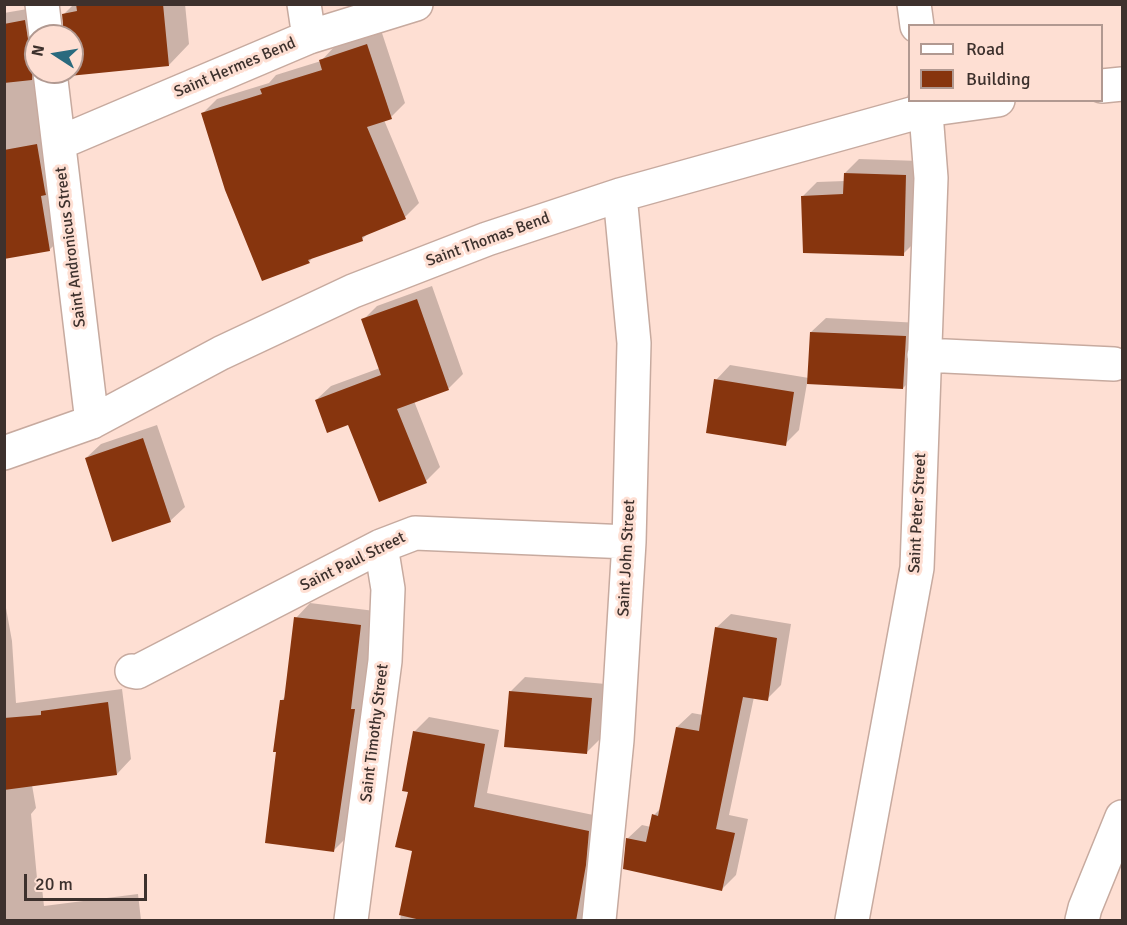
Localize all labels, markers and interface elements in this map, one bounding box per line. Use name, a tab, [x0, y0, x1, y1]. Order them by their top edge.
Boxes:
north arrow	[24, 24, 84, 84]
legend	[908, 24, 1103, 102]
street label: Saint Hermes Bend	[171, 34, 299, 102]
text: Road	[966, 38, 1005, 60]
text: N	[27, 43, 49, 58]
text: Building	[966, 68, 1030, 90]
street label: Saint Andronicus Street	[52, 166, 90, 328]
street label: Saint Thomas Bend	[423, 209, 553, 271]
street label: Saint Peter Street	[905, 452, 931, 574]
street label: Saint John Street	[614, 499, 640, 617]
street label: Saint Paul Street	[297, 528, 409, 596]
street label: Saint Timothy Street	[357, 663, 393, 803]
scale bar	[27, 862, 150, 900]
text: 20 m	[35, 873, 73, 895]

